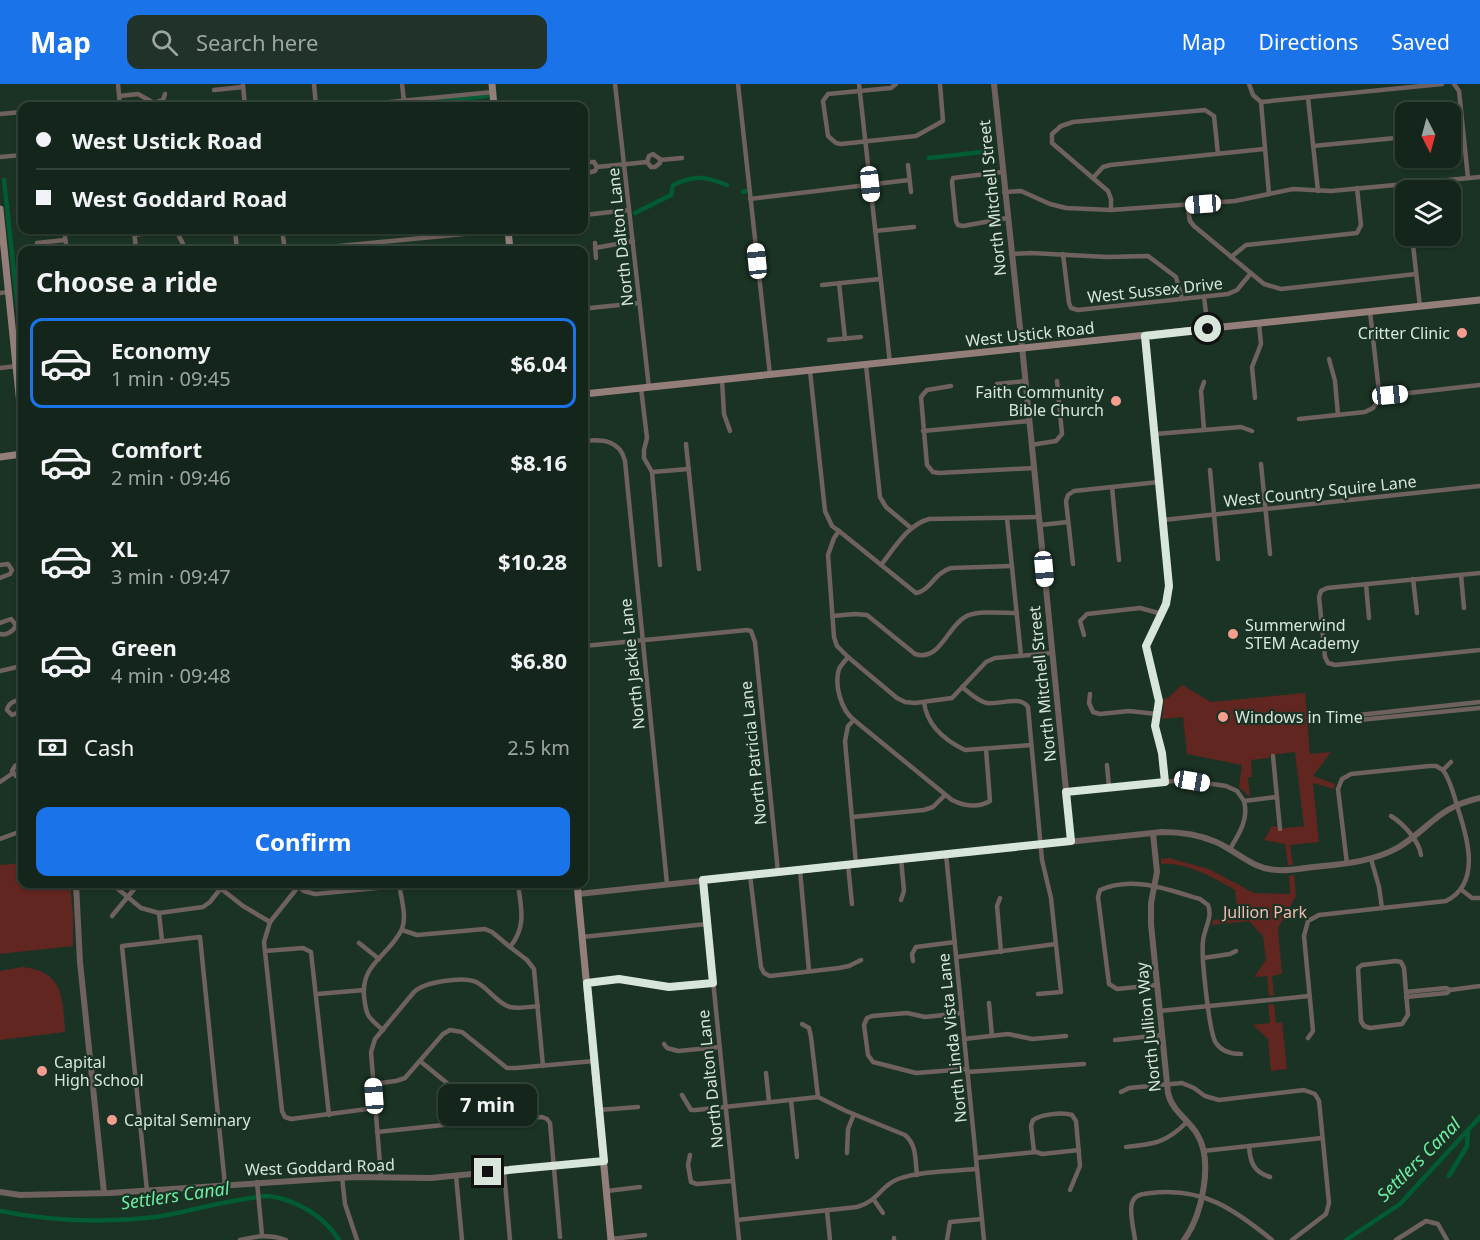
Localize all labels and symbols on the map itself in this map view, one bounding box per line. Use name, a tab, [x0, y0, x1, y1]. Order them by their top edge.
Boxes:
north arrow	[1395, 102, 1461, 168]
street label: North Mitchell Street	[973, 119, 1011, 277]
car	[859, 165, 881, 203]
street label: North Dalton Lane	[602, 167, 638, 307]
car	[1184, 194, 1222, 214]
car	[746, 242, 768, 280]
street label: West Sussex Drive	[1086, 272, 1224, 308]
route start	[1194, 315, 1221, 342]
street label: West Ustick Road	[965, 316, 1095, 352]
place label: Critter Clinic	[1358, 322, 1450, 344]
marker: Critter Clinic	[1455, 326, 1469, 340]
place label: Faith Community Bible Church	[975, 381, 1105, 421]
car	[1371, 384, 1409, 406]
marker: Faith Community Bible Church	[1109, 394, 1123, 408]
street label: West Country Squire Lane	[1222, 470, 1418, 512]
car	[1033, 550, 1055, 588]
street label: North Jackie Lane	[614, 597, 650, 731]
street label: North Mitchell Street	[1023, 605, 1061, 763]
place label: Summerwind STEM Academy	[1245, 614, 1360, 654]
marker: Summerwind STEM Academy	[1226, 627, 1240, 641]
street label: North Patricia Lane	[734, 680, 772, 826]
place label: Windows in Time	[1235, 706, 1363, 728]
marker: Windows in Time	[1216, 710, 1230, 724]
car	[1173, 769, 1211, 793]
park label: Jullion Park	[1221, 901, 1308, 923]
street label: North Linda Vista Lane	[932, 952, 972, 1124]
street label: North Jullion Way	[1130, 960, 1166, 1093]
street label: North Dalton Lane	[692, 1009, 728, 1149]
place label: Capital High School	[54, 1051, 144, 1091]
marker: Capital High School	[35, 1064, 49, 1078]
car	[364, 1077, 384, 1115]
callout: 7 min	[438, 1085, 538, 1127]
place label: Capital Seminary	[124, 1109, 251, 1131]
water label: Settlers Canal	[1371, 1112, 1466, 1206]
marker: Capital Seminary	[105, 1113, 119, 1127]
street label: West Goddard Road	[245, 1153, 395, 1181]
route end	[474, 1158, 501, 1185]
water label: Settlers Canal	[119, 1175, 231, 1215]

